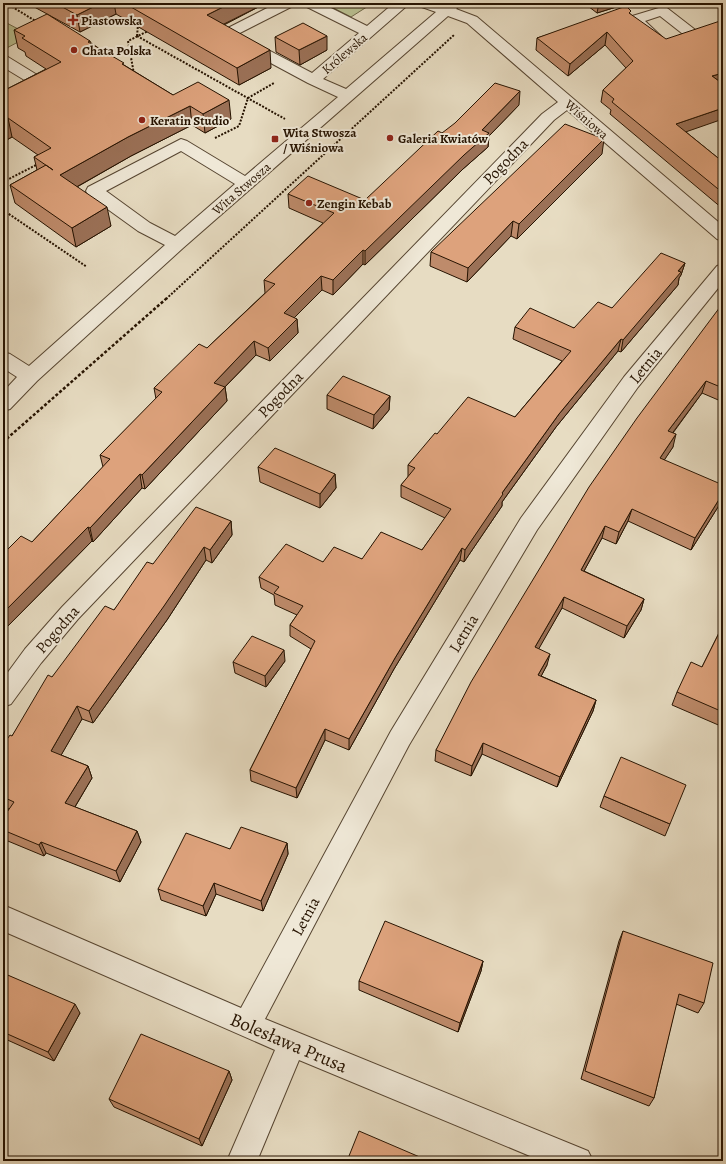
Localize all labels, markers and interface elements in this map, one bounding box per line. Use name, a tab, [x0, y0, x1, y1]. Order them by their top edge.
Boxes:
place label: Piastowska	[81, 12, 143, 29]
marker: Piastowska	[68, 15, 78, 25]
street label: Królewska	[318, 29, 371, 78]
place label: Chata Polska	[82, 42, 152, 59]
marker: Chata Polska	[69, 45, 79, 55]
street label: Wiśniowa	[561, 95, 612, 143]
place label: Keratin Studio	[150, 112, 229, 129]
marker: Keratin Studio	[137, 115, 147, 125]
place label: Wita Stwosza / Wiśniowa	[282, 124, 357, 156]
place label: Galeria Kwiatów	[398, 130, 488, 147]
marker: Galeria Kwiatów	[385, 133, 395, 143]
street label: Pogodna	[478, 133, 534, 190]
marker: Wita Stwosza / Wiśniowa	[270, 134, 280, 144]
street label: Wita Stwosza	[208, 158, 274, 219]
place label: Zengin Kebab	[317, 195, 392, 212]
marker: Zengin Kebab	[304, 198, 314, 208]
street label: Letnia	[624, 342, 668, 389]
street label: Pogodna	[253, 366, 309, 423]
street label: Pogodna	[31, 601, 85, 658]
street label: Letnia	[444, 610, 484, 657]
street label: Letnia	[286, 893, 326, 940]
street label: Bolesława Prusa	[226, 1007, 351, 1079]

